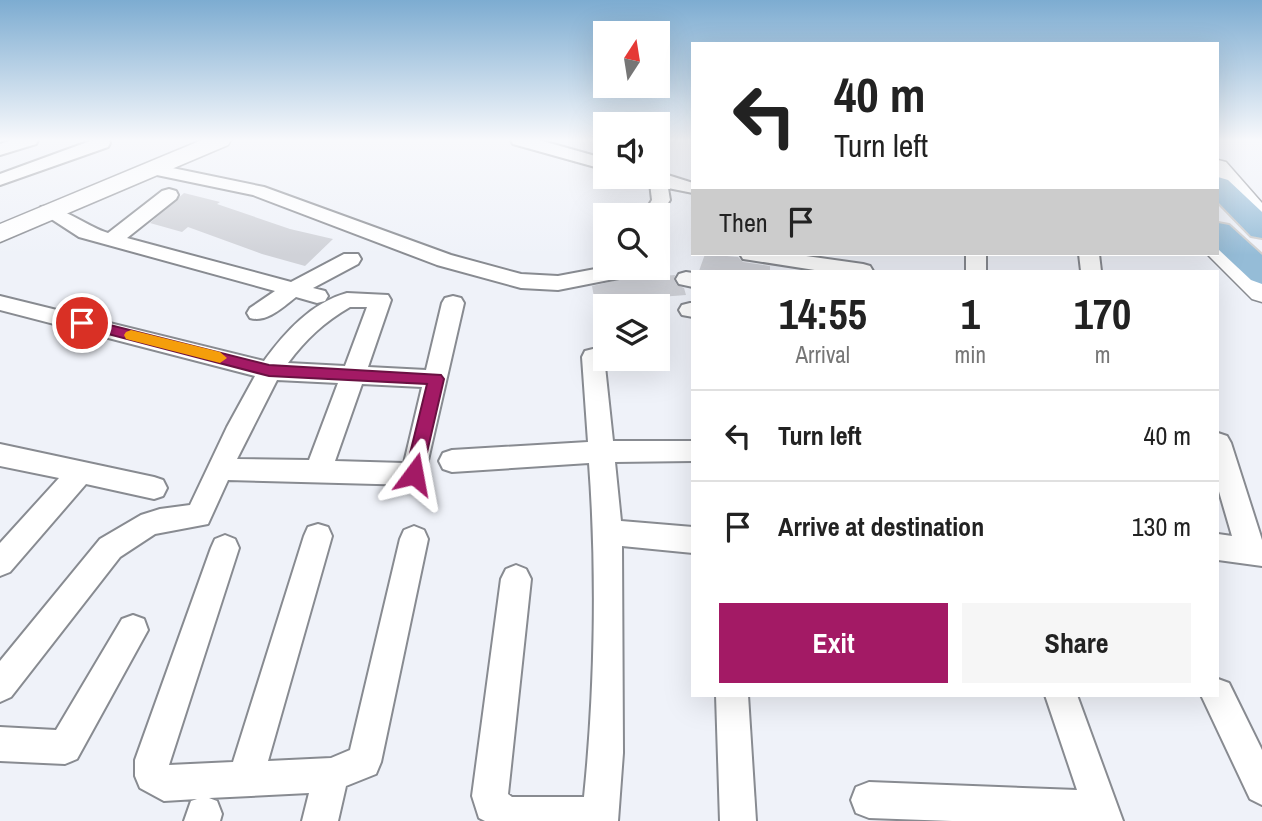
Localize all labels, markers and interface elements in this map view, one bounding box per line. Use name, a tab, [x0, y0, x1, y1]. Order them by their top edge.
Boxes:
north arrow	[593, 21, 670, 98]
map controls	[593, 21, 670, 371]
text: 40 m	[834, 61, 926, 127]
icon: left	[719, 70, 810, 161]
button: sound	[593, 112, 670, 189]
text: Turn left	[834, 124, 928, 167]
button: search	[593, 203, 670, 280]
icon: arrive	[782, 203, 820, 241]
text: Then	[719, 205, 768, 240]
text: 14:55	[779, 286, 867, 342]
text: 1	[961, 286, 980, 342]
text: 170	[1074, 286, 1131, 342]
pin	[52, 293, 112, 353]
button: layers	[593, 294, 670, 371]
icon: arrive	[63, 304, 101, 342]
text: Arrival	[796, 339, 850, 370]
text: min	[955, 339, 986, 370]
text: m	[1095, 339, 1110, 370]
icon: left	[719, 417, 757, 455]
text: Turn left	[778, 418, 862, 453]
text: 40 m	[1144, 418, 1191, 453]
position arrow	[377, 437, 451, 511]
icon: arrive	[719, 508, 757, 546]
text: Arrive at destination	[778, 509, 984, 544]
text: 130 m	[1132, 509, 1191, 544]
button: Exit	[719, 603, 948, 683]
button: Share	[962, 603, 1191, 683]

